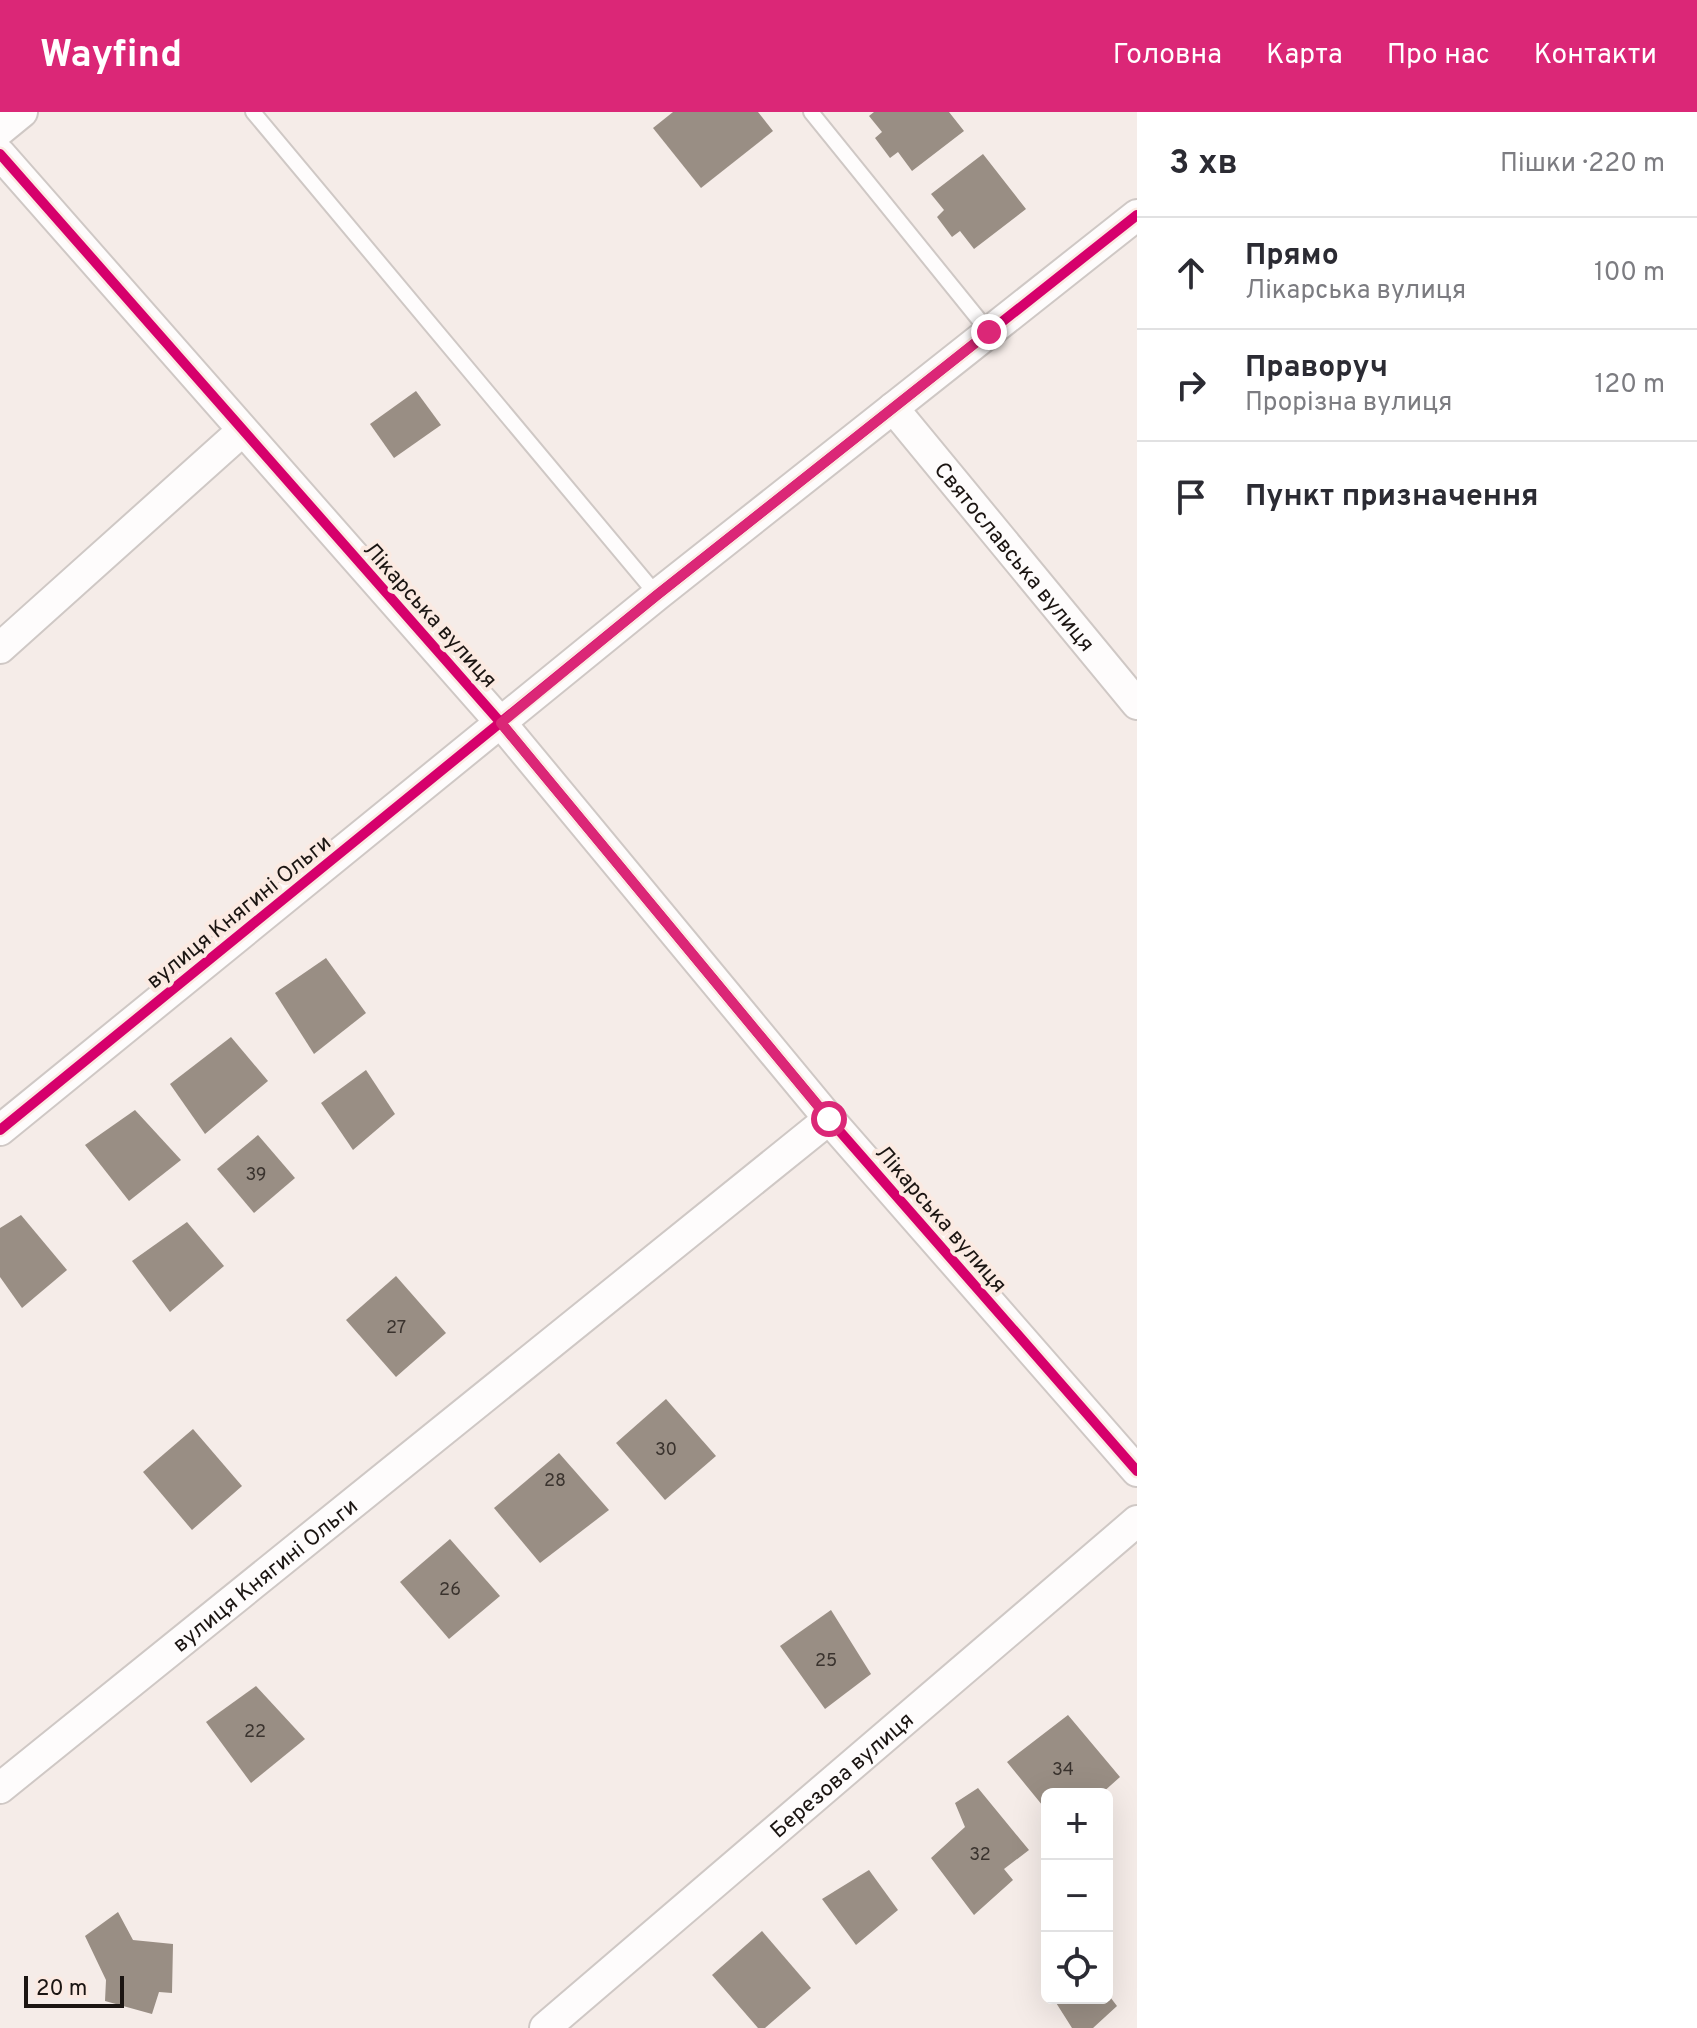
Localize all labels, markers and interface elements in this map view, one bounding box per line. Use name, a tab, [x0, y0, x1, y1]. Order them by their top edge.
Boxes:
text: Wayfind	[40, 32, 182, 81]
text: Головна	[1113, 38, 1222, 74]
text: Карта	[1266, 38, 1343, 74]
text: Про нас	[1387, 38, 1490, 74]
text: Контакти	[1534, 38, 1657, 74]
text: 3 хв	[1169, 143, 1238, 186]
text: Пішки · 220 m	[1500, 148, 1665, 181]
text: Прямо	[1245, 238, 1339, 275]
icon: ahead	[1169, 251, 1213, 295]
text: 100 m	[1594, 257, 1665, 290]
text: Лікарська вулиця	[1245, 275, 1466, 308]
route end	[971, 314, 1007, 350]
text: Праворуч	[1245, 350, 1388, 387]
icon: right	[1169, 363, 1213, 407]
text: 120 m	[1595, 369, 1665, 402]
text: Прорізна вулиця	[1245, 387, 1452, 420]
street label: Святославська вулиця	[927, 457, 1099, 658]
icon: arrive	[1169, 475, 1213, 519]
text: Пункт призначення	[1245, 479, 1538, 516]
street label: Лікарська вулиця	[357, 537, 502, 694]
street label: вулиця Княгині Ольги	[142, 830, 337, 996]
route start	[811, 1101, 847, 1137]
street label: Лікарська вулиця	[869, 1140, 1012, 1299]
house number: 39	[245, 1164, 267, 1187]
house number: 27	[386, 1317, 406, 1340]
house number: 30	[655, 1439, 677, 1462]
house number: 28	[544, 1470, 566, 1493]
street label: вулиця Княгині Ольги	[168, 1494, 364, 1659]
house number: 26	[439, 1579, 461, 1602]
house number: 25	[815, 1650, 837, 1673]
street label: Березова вулиця	[766, 1707, 920, 1845]
house number: 22	[244, 1721, 266, 1744]
house number: 34	[1052, 1759, 1074, 1782]
map controls	[1041, 1788, 1113, 2004]
button: +	[1041, 1788, 1113, 1860]
house number: 32	[969, 1844, 991, 1867]
button: −	[1041, 1860, 1113, 1932]
button: locate	[1041, 1932, 1113, 2004]
scale bar	[24, 1972, 124, 2008]
text: 20 m	[36, 1976, 87, 2003]

